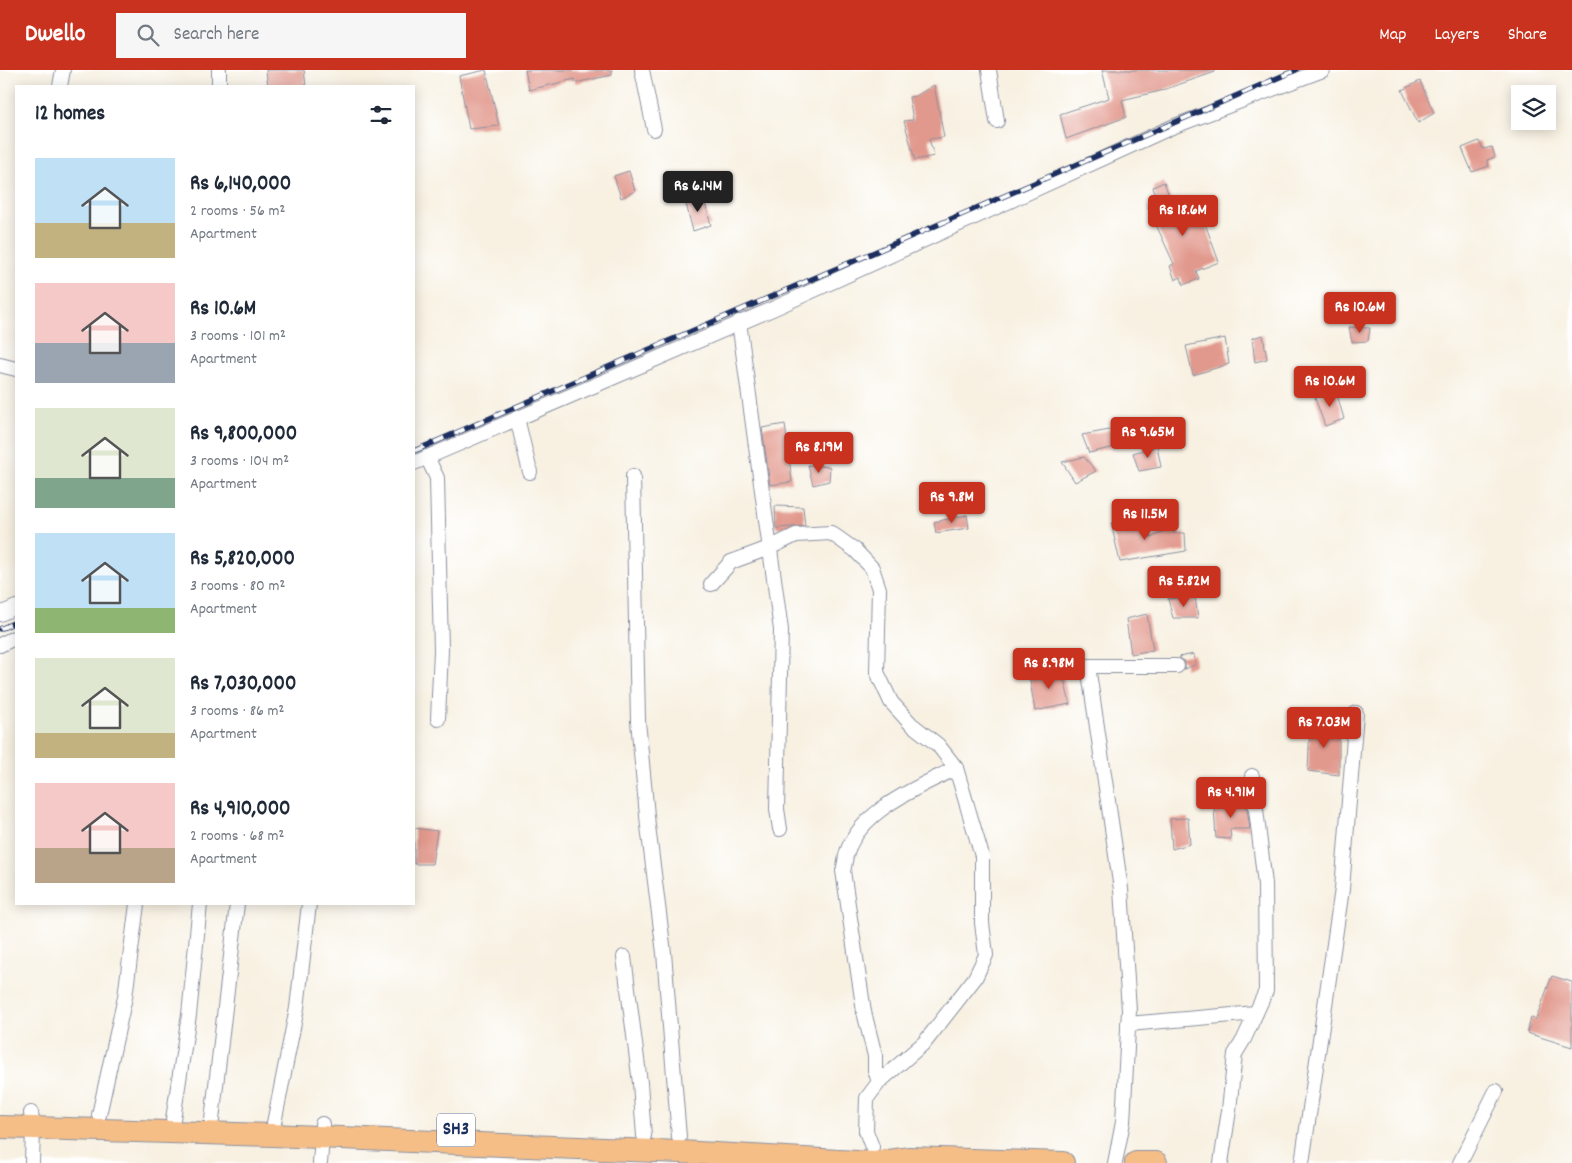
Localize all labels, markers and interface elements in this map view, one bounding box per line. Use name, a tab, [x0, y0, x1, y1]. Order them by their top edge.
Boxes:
search box	[116, 13, 466, 58]
text: Dwello	[25, 18, 86, 52]
icon: search	[134, 21, 162, 49]
text: Search here	[174, 22, 259, 49]
text: Map	[1379, 23, 1406, 48]
text: Layers	[1434, 23, 1480, 48]
text: Share	[1508, 23, 1547, 48]
map controls	[1511, 85, 1556, 130]
button: layers	[1511, 85, 1556, 130]
text: 12 homes	[35, 100, 105, 130]
icon: filters	[367, 101, 395, 129]
text: Rs 6,140,000	[190, 170, 291, 200]
pin: Rs 6.14M	[646, 170, 750, 213]
text: Rs 6.14M	[674, 175, 722, 198]
icon: home	[75, 178, 135, 238]
pin: Rs 18.6M	[1131, 194, 1235, 237]
text: Rs 18.6M	[1159, 199, 1207, 222]
text: 2 rooms · 56 m²	[190, 200, 285, 223]
text: Apartment	[190, 223, 257, 246]
pin: Rs 10.6M	[1308, 292, 1412, 334]
text: Rs 10.6M	[190, 295, 256, 325]
text: Rs 10.6M	[1335, 296, 1385, 319]
icon: home	[75, 303, 135, 363]
text: 3 rooms · 101 m²	[190, 325, 286, 348]
text: Apartment	[190, 348, 257, 371]
pin: Rs 10.6M	[1278, 366, 1382, 408]
text: Rs 10.6M	[1305, 370, 1355, 393]
pin: Rs 9.65M	[1096, 416, 1200, 459]
text: Rs 9,800,000	[190, 420, 297, 450]
text: Rs 9.65M	[1122, 421, 1174, 444]
icon: home	[75, 428, 135, 488]
pin: Rs 8.19M	[767, 432, 871, 474]
text: Rs 8.19M	[795, 436, 843, 459]
text: 3 rooms · 104 m²	[190, 450, 289, 473]
text: Apartment	[190, 473, 257, 496]
pin: Rs 9.8M	[906, 482, 998, 524]
text: Rs 9.8M	[930, 486, 974, 509]
pin: Rs 11.5M	[1093, 498, 1197, 541]
text: Rs 11.5M	[1123, 503, 1167, 526]
text: Rs 5,820,000	[190, 545, 295, 575]
icon: home	[75, 553, 135, 613]
pin: Rs 5.82M	[1132, 566, 1236, 608]
text: Rs 5.82M	[1158, 570, 1210, 593]
text: 3 rooms · 80 m²	[190, 575, 285, 598]
text: Apartment	[190, 598, 257, 621]
pin: Rs 8.98M	[997, 648, 1101, 690]
text: Rs 8.98M	[1024, 652, 1074, 675]
text: Rs 7,030,000	[190, 670, 296, 700]
icon: home	[75, 678, 135, 738]
text: 3 rooms · 86 m²	[190, 700, 284, 723]
pin: Rs 7.03M	[1272, 706, 1376, 749]
text: Rs 7.03M	[1298, 711, 1350, 734]
text: Apartment	[190, 723, 257, 746]
pin: Rs 4.91M	[1179, 776, 1283, 819]
text: Rs 4.91M	[1207, 781, 1255, 804]
text: Rs 4,910,000	[190, 795, 291, 825]
icon: home	[75, 803, 135, 863]
text: 2 rooms · 68 m²	[190, 825, 284, 848]
text: Apartment	[190, 848, 257, 871]
road number: SH3	[437, 1114, 475, 1146]

